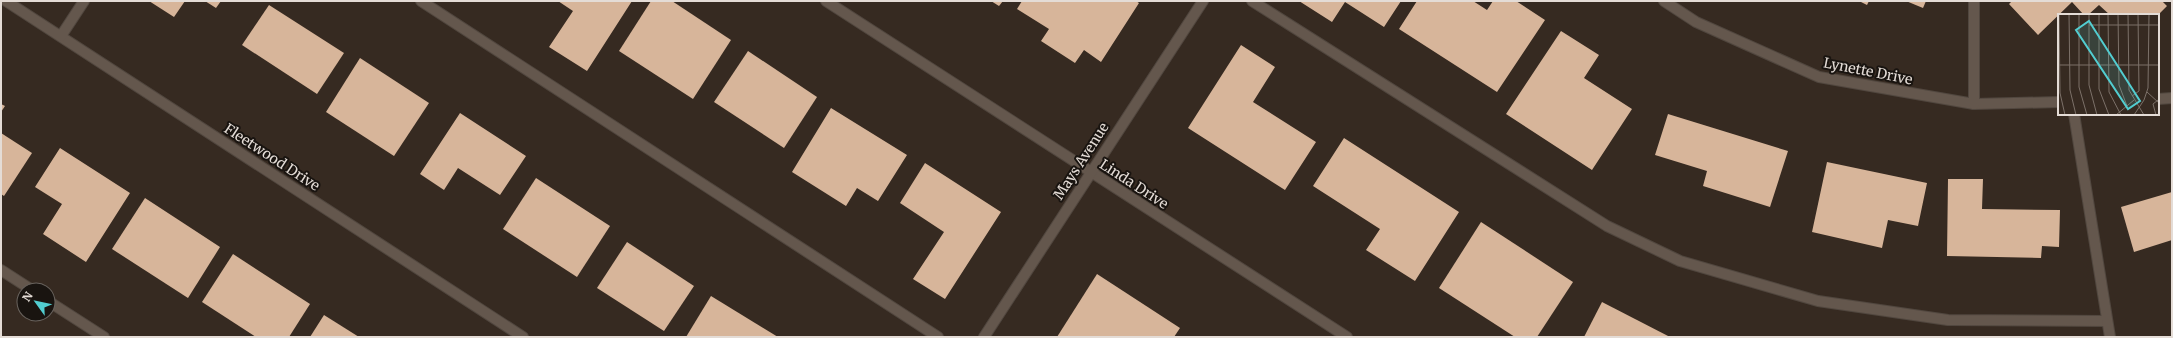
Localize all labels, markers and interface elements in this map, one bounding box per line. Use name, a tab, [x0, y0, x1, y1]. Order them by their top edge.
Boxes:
inset map	[2058, 14, 2159, 115]
street label: Lynette Drive	[1822, 54, 1914, 88]
street label: Fleetwood Drive	[221, 119, 323, 195]
street label: Mays Avenue	[1049, 119, 1113, 203]
street label: Linda Drive	[1096, 155, 1172, 213]
north arrow	[16, 282, 56, 322]
text: N	[19, 289, 36, 304]

